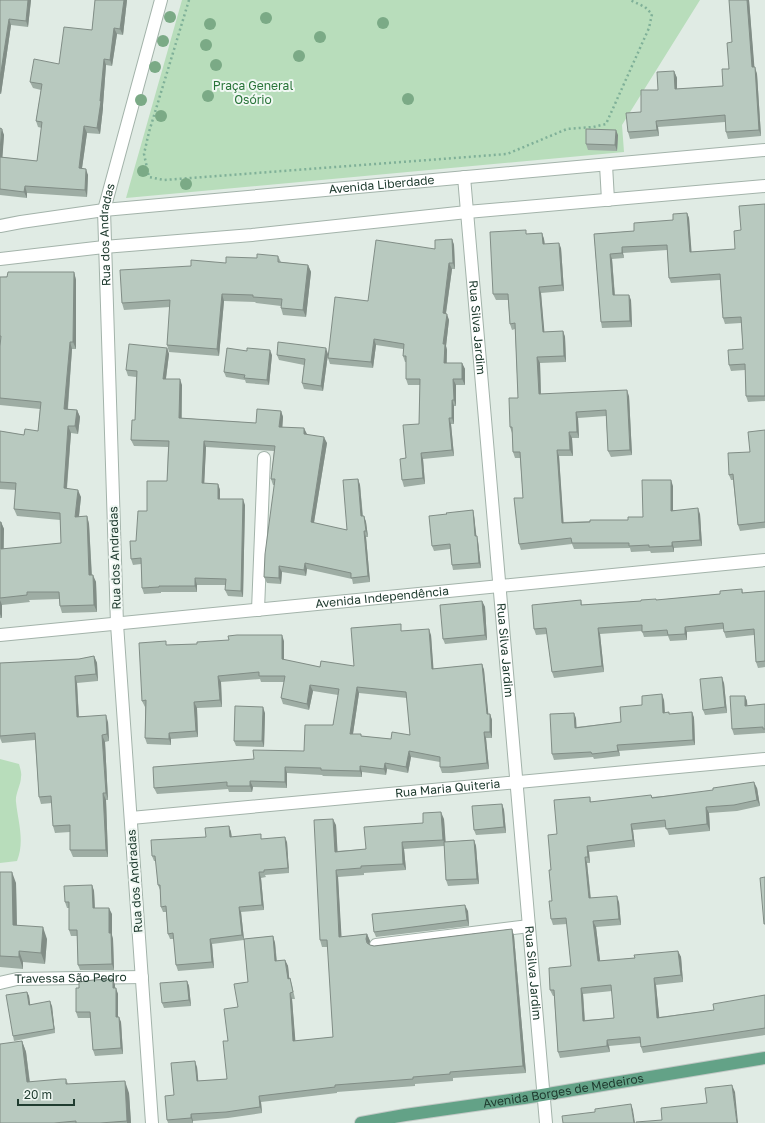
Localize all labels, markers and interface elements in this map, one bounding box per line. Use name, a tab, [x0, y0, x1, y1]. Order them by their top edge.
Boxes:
park label: Praça General Osório	[213, 78, 293, 107]
street label: Avenida Liberdade	[328, 172, 435, 197]
street label: Rua dos Andradas	[96, 181, 118, 286]
street label: Rua Silva Jardim	[466, 279, 489, 375]
street label: Rua dos Andradas	[105, 506, 124, 610]
street label: Avenida Independência	[315, 583, 450, 611]
street label: Rua Silva Jardim	[494, 602, 517, 698]
street label: Rua Maria Quiteria	[394, 776, 501, 800]
street label: Rua dos Andradas	[123, 829, 146, 933]
street label: Rua Silva Jardim	[522, 925, 545, 1021]
street label: Travessa São Pedro	[14, 969, 127, 986]
street label: Avenida Borges de Medeiros	[482, 1070, 645, 1111]
scale bar	[18, 1081, 74, 1107]
text: 20 m	[24, 1087, 52, 1102]

